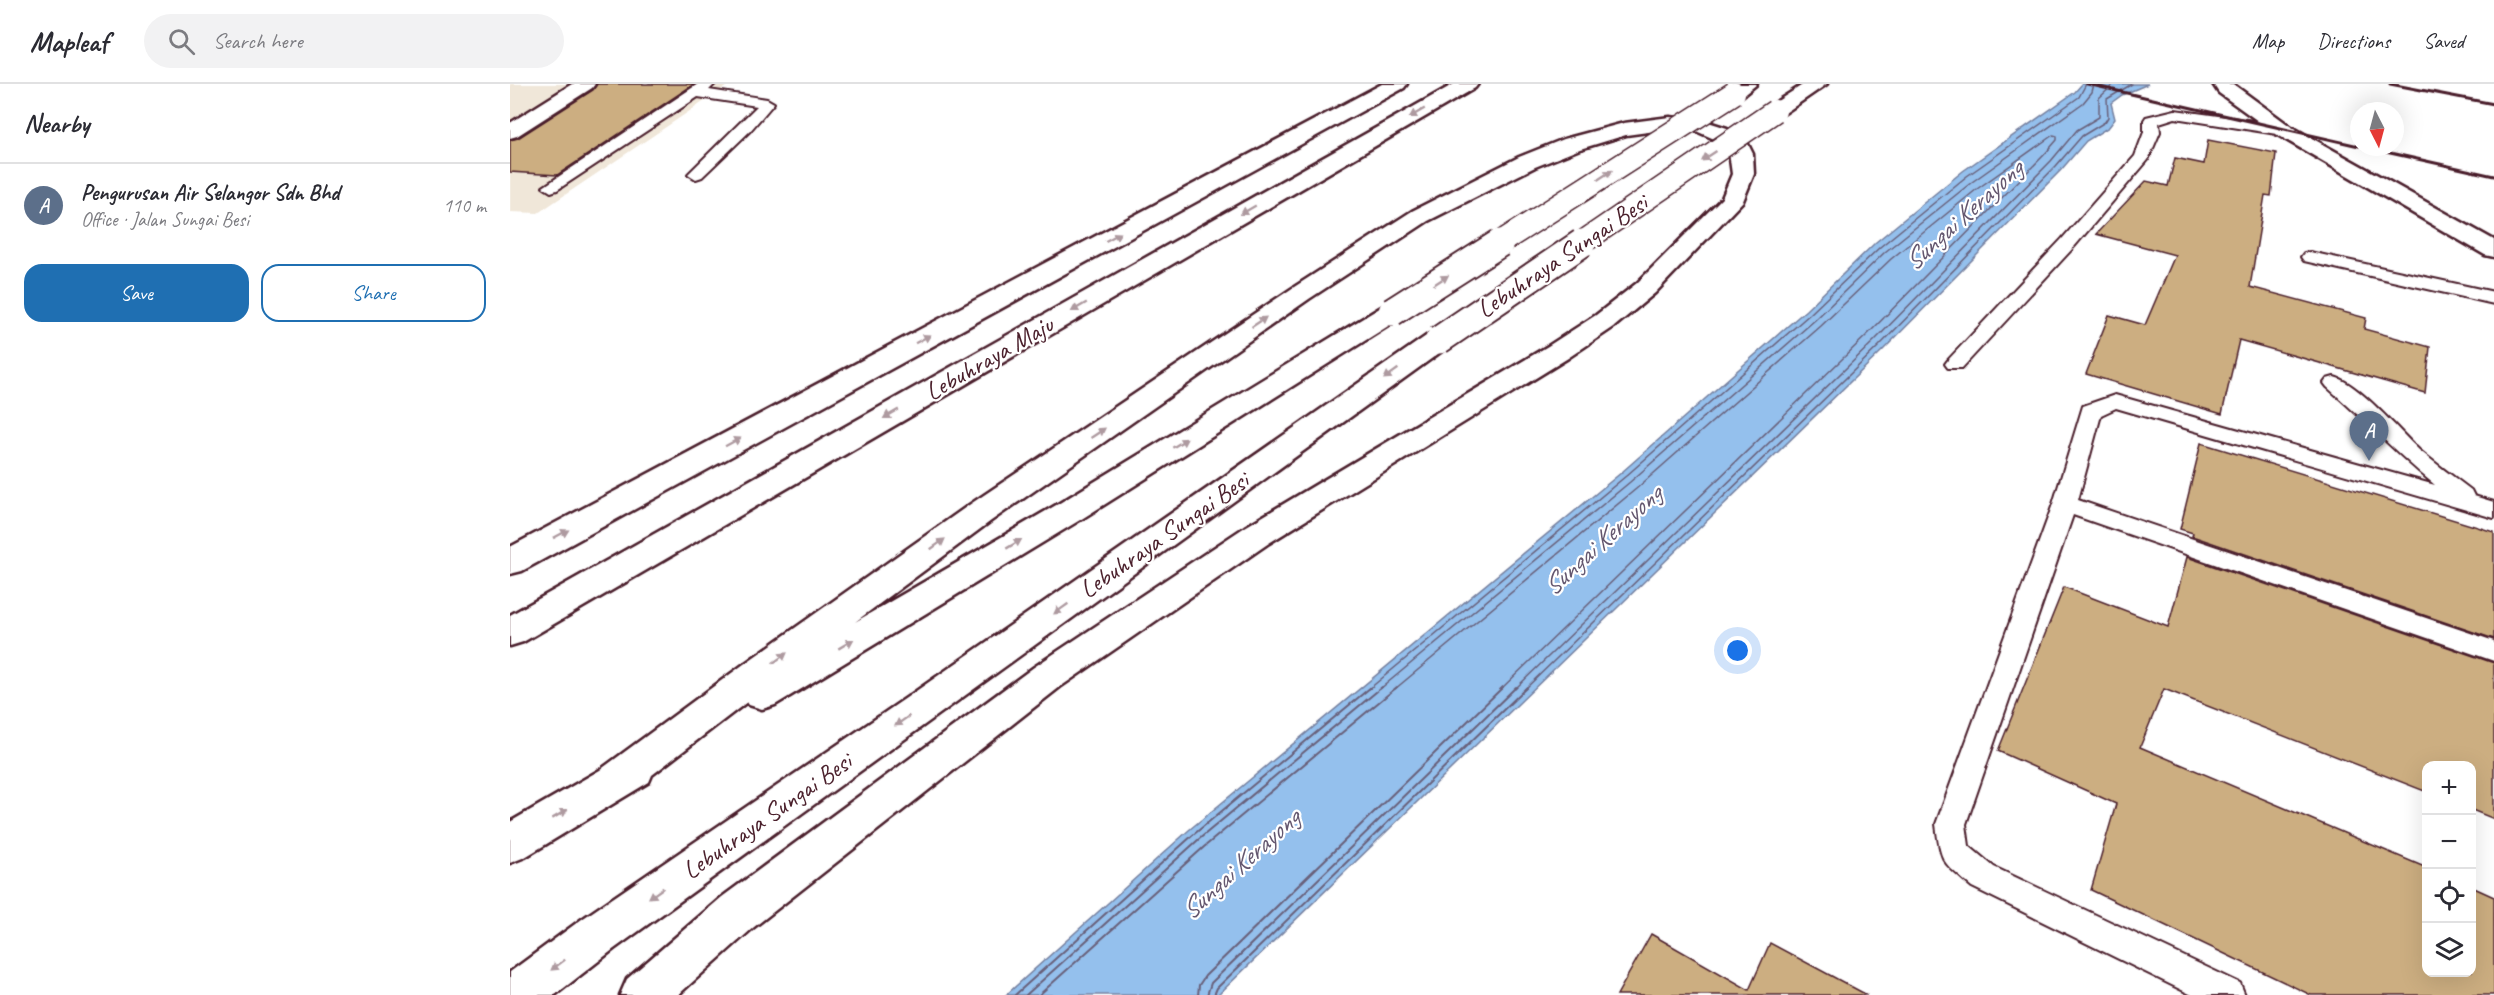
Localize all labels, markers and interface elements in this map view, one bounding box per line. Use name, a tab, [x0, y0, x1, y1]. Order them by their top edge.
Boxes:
search box	[144, 14, 564, 68]
text: Mapleaf	[30, 24, 108, 59]
icon: search	[165, 25, 198, 58]
text: Search here	[213, 27, 303, 55]
text: Map	[2252, 28, 2284, 54]
text: Directions	[2317, 28, 2390, 54]
text: Saved	[2423, 28, 2464, 54]
north arrow	[2350, 102, 2404, 156]
text: Nearby	[24, 107, 89, 140]
one-way arrow	[1409, 108, 1426, 118]
one-way arrow	[1702, 150, 1718, 162]
water label: Sungai Kerayong	[1896, 150, 2032, 277]
one-way arrow	[1597, 170, 1613, 181]
text: Pengurusan Air Selangor Sdn Bhd	[81, 179, 339, 207]
street label: Lebuhraya Sungai Besi	[1470, 185, 1656, 325]
text: A	[38, 193, 49, 218]
text: 110 m	[443, 193, 486, 218]
one-way arrow	[1239, 205, 1256, 215]
text: Office · Jalan Sungai Besi	[81, 207, 249, 232]
one-way arrow	[1105, 232, 1122, 242]
button: Save	[24, 264, 249, 322]
button: Share	[261, 264, 486, 322]
one-way arrow	[1433, 275, 1449, 286]
one-way arrow	[1071, 301, 1087, 312]
street label: Lebuhraya Maju	[919, 307, 1060, 408]
one-way arrow	[1251, 317, 1267, 328]
one-way arrow	[915, 334, 932, 344]
one-way arrow	[1384, 368, 1400, 380]
one-way arrow	[882, 409, 899, 419]
pin: A	[2350, 412, 2388, 461]
one-way arrow	[1090, 428, 1106, 439]
one-way arrow	[725, 437, 742, 447]
one-way arrow	[1172, 437, 1188, 448]
street label: Lebuhraya Sungai Besi	[1073, 463, 1258, 606]
water label: Sungai Kerayong	[1535, 475, 1671, 602]
one-way arrow	[553, 529, 570, 539]
one-way arrow	[929, 538, 945, 550]
one-way arrow	[1006, 539, 1022, 550]
one-way arrow	[1054, 602, 1069, 614]
your location	[1723, 636, 1752, 665]
one-way arrow	[838, 639, 855, 649]
one-way arrow	[772, 652, 787, 664]
one-way arrow	[895, 715, 911, 727]
street label: Lebuhraya Sungai Besi	[676, 744, 861, 887]
map controls	[2422, 761, 2476, 977]
button: +	[2422, 761, 2476, 815]
water label: Sungai Kerayong	[1173, 799, 1309, 926]
one-way arrow	[552, 809, 569, 819]
button: −	[2422, 815, 2476, 869]
button: locate	[2422, 869, 2476, 923]
one-way arrow	[649, 887, 665, 899]
button: layers	[2422, 923, 2476, 977]
one-way arrow	[550, 958, 565, 970]

